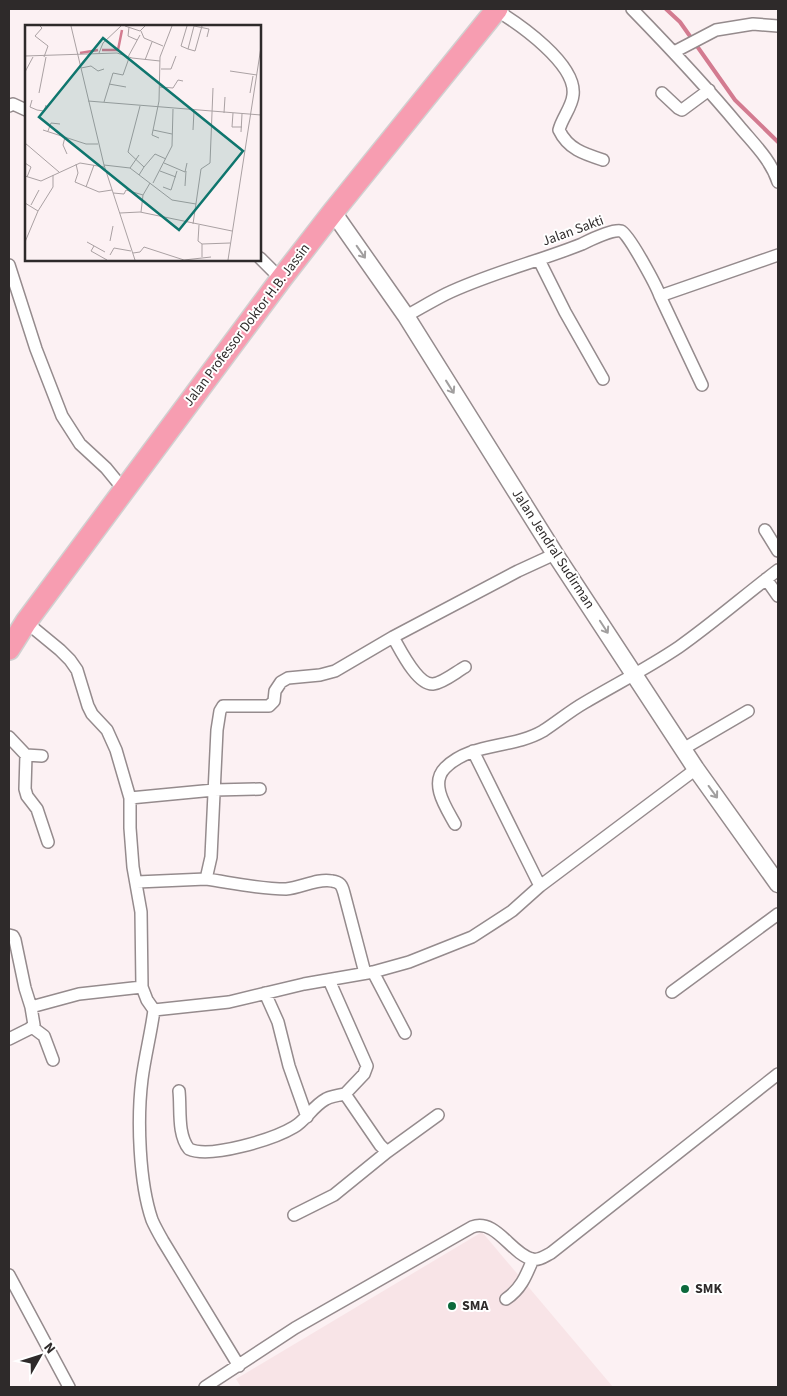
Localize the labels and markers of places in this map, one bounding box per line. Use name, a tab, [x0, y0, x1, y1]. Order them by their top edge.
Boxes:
place label: SMK	[695, 1279, 722, 1299]
marker: SMK	[679, 1283, 691, 1295]
place label: SMA	[462, 1296, 489, 1316]
marker: SMA	[446, 1300, 458, 1312]

